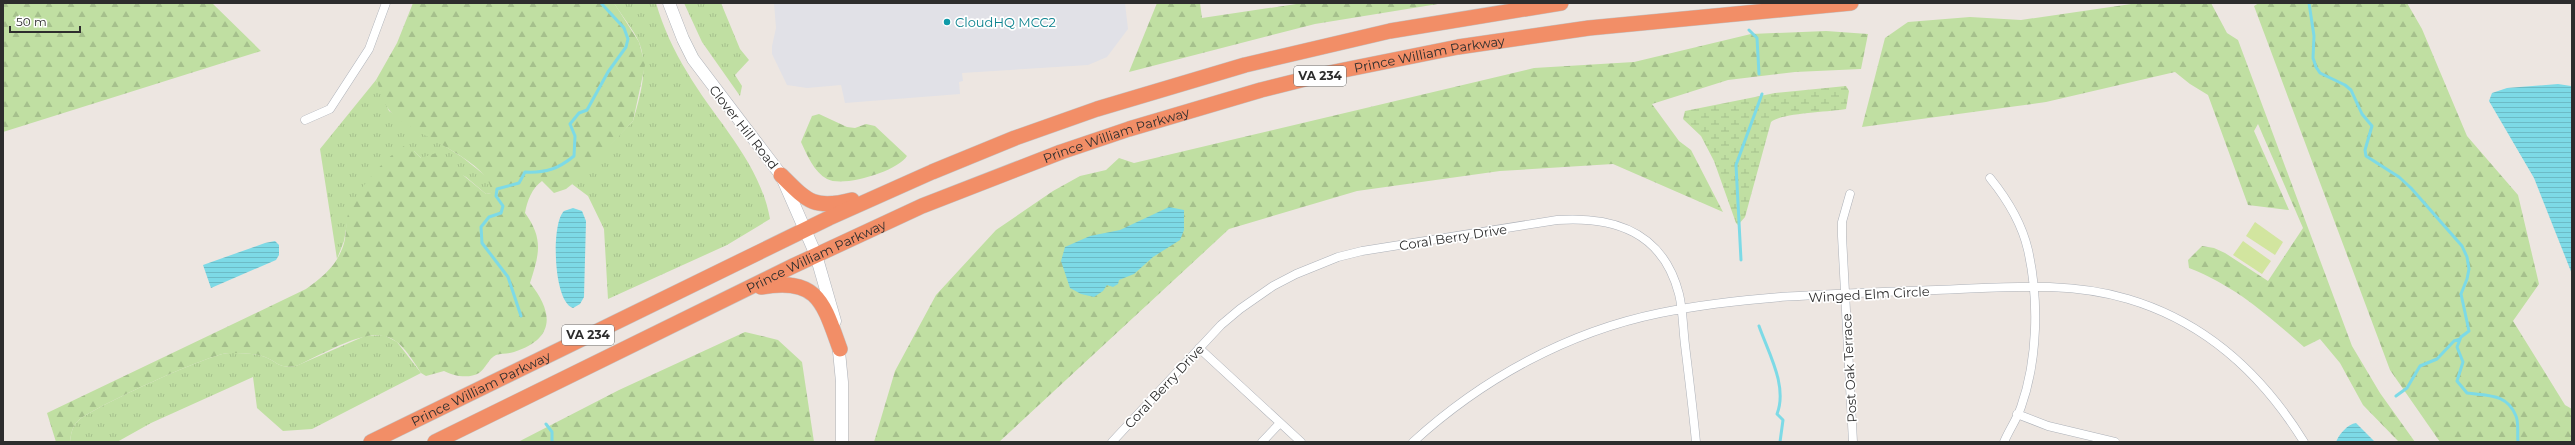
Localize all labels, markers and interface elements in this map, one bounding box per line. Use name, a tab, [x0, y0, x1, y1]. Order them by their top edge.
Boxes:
scale bar	[10, 8, 80, 34]
text: 50 m	[16, 14, 47, 29]
place label: CloudHQ MCC2	[955, 14, 1056, 30]
marker: CloudHQ MCC2	[942, 17, 952, 27]
street label: Prince William Parkway	[1353, 32, 1507, 76]
road number: VA 234	[1294, 66, 1346, 86]
street label: Clover Hill Road	[706, 82, 782, 172]
street label: Prince William Parkway	[1041, 103, 1192, 166]
street label: Prince William Parkway	[743, 215, 889, 296]
street label: Coral Berry Drive	[1398, 221, 1508, 253]
street label: Winged Elm Circle	[1808, 283, 1930, 305]
street label: Post Oak Terrace	[1838, 313, 1860, 423]
road number: VA 234	[562, 325, 614, 345]
street label: Coral Berry Drive	[1121, 341, 1207, 431]
street label: Prince William Parkway	[408, 347, 554, 429]

